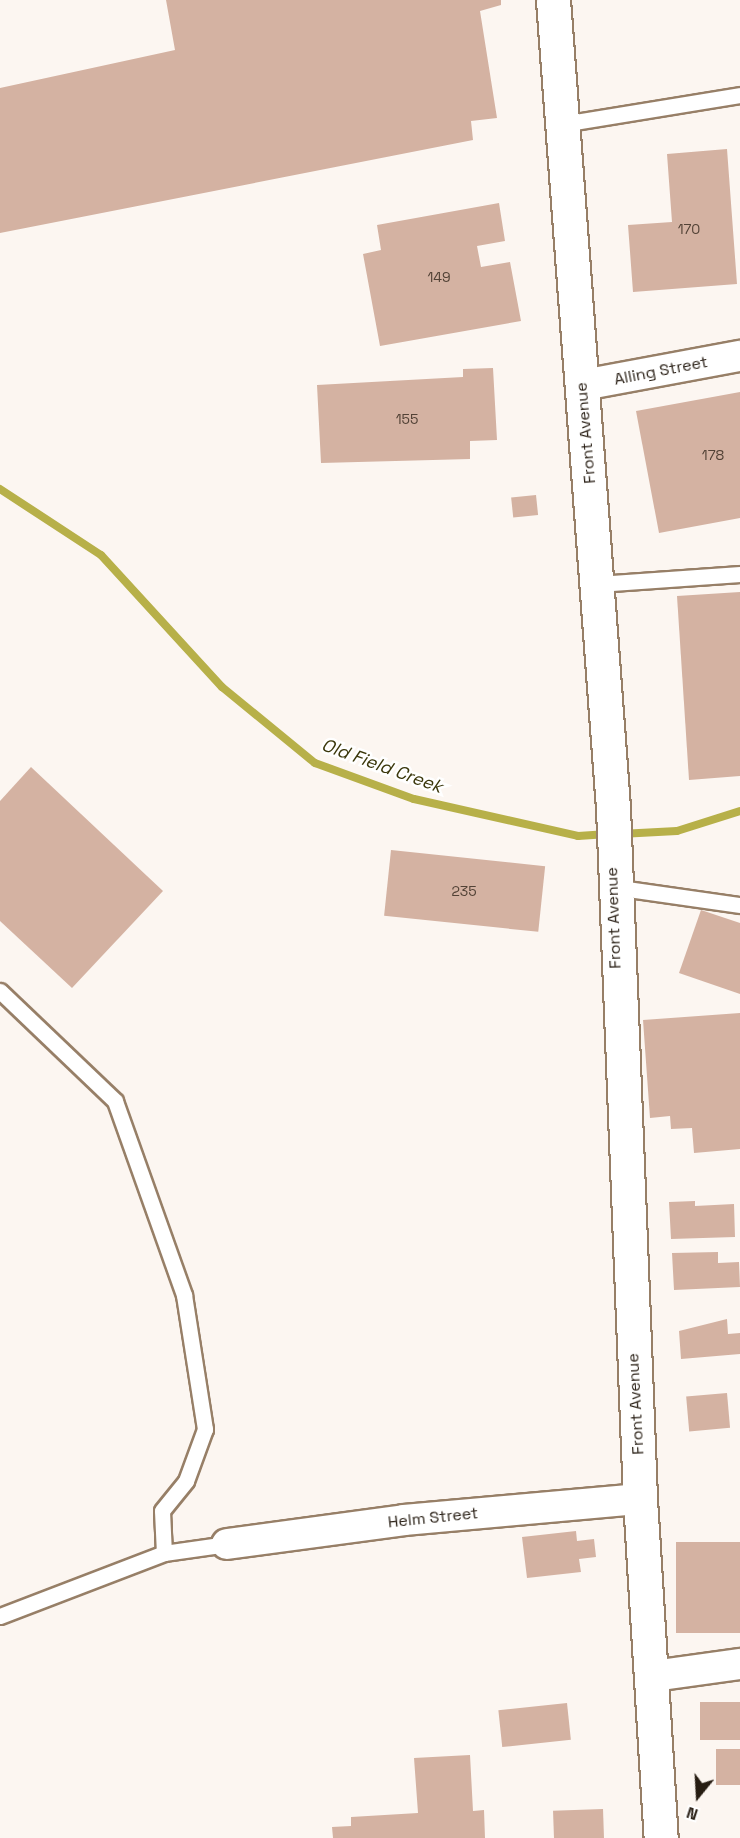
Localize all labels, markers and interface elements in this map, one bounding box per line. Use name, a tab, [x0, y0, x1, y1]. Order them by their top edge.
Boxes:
house number: 170	[678, 221, 700, 237]
house number: 149	[427, 269, 451, 285]
street label: Alling Street	[613, 353, 709, 389]
street label: Front Avenue	[572, 381, 600, 485]
house number: 155	[396, 411, 418, 427]
house number: 178	[702, 447, 724, 463]
water label: Old Field Creek	[319, 734, 445, 798]
street label: Front Avenue	[603, 867, 625, 969]
house number: 235	[451, 883, 477, 899]
street label: Front Avenue	[624, 1353, 648, 1455]
street label: Helm Street	[387, 1504, 479, 1532]
north arrow	[668, 1766, 728, 1826]
text: N	[684, 1802, 701, 1825]

